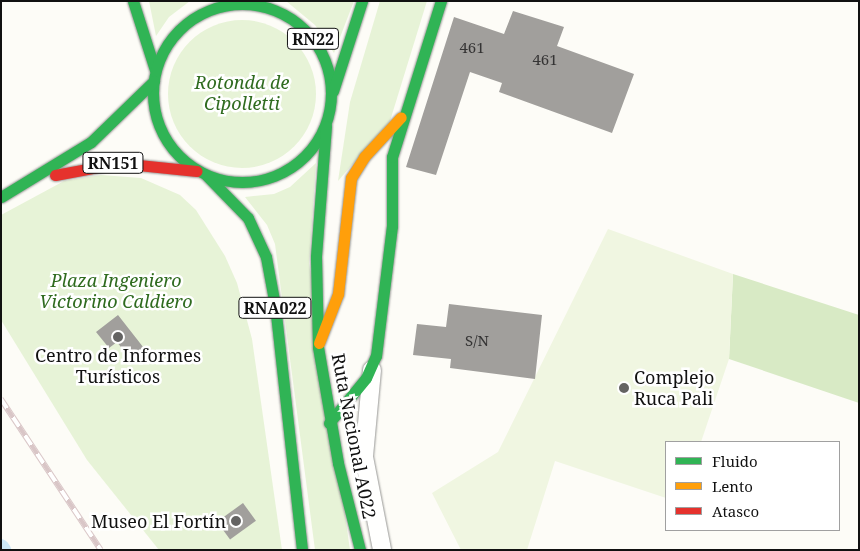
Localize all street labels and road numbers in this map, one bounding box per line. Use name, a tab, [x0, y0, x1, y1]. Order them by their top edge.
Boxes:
road number: RN22	[287, 26, 339, 52]
road number: RN151	[82, 150, 144, 177]
road number: RNA022	[238, 294, 312, 322]
street label: Ruta Nacional A022	[327, 351, 381, 521]

